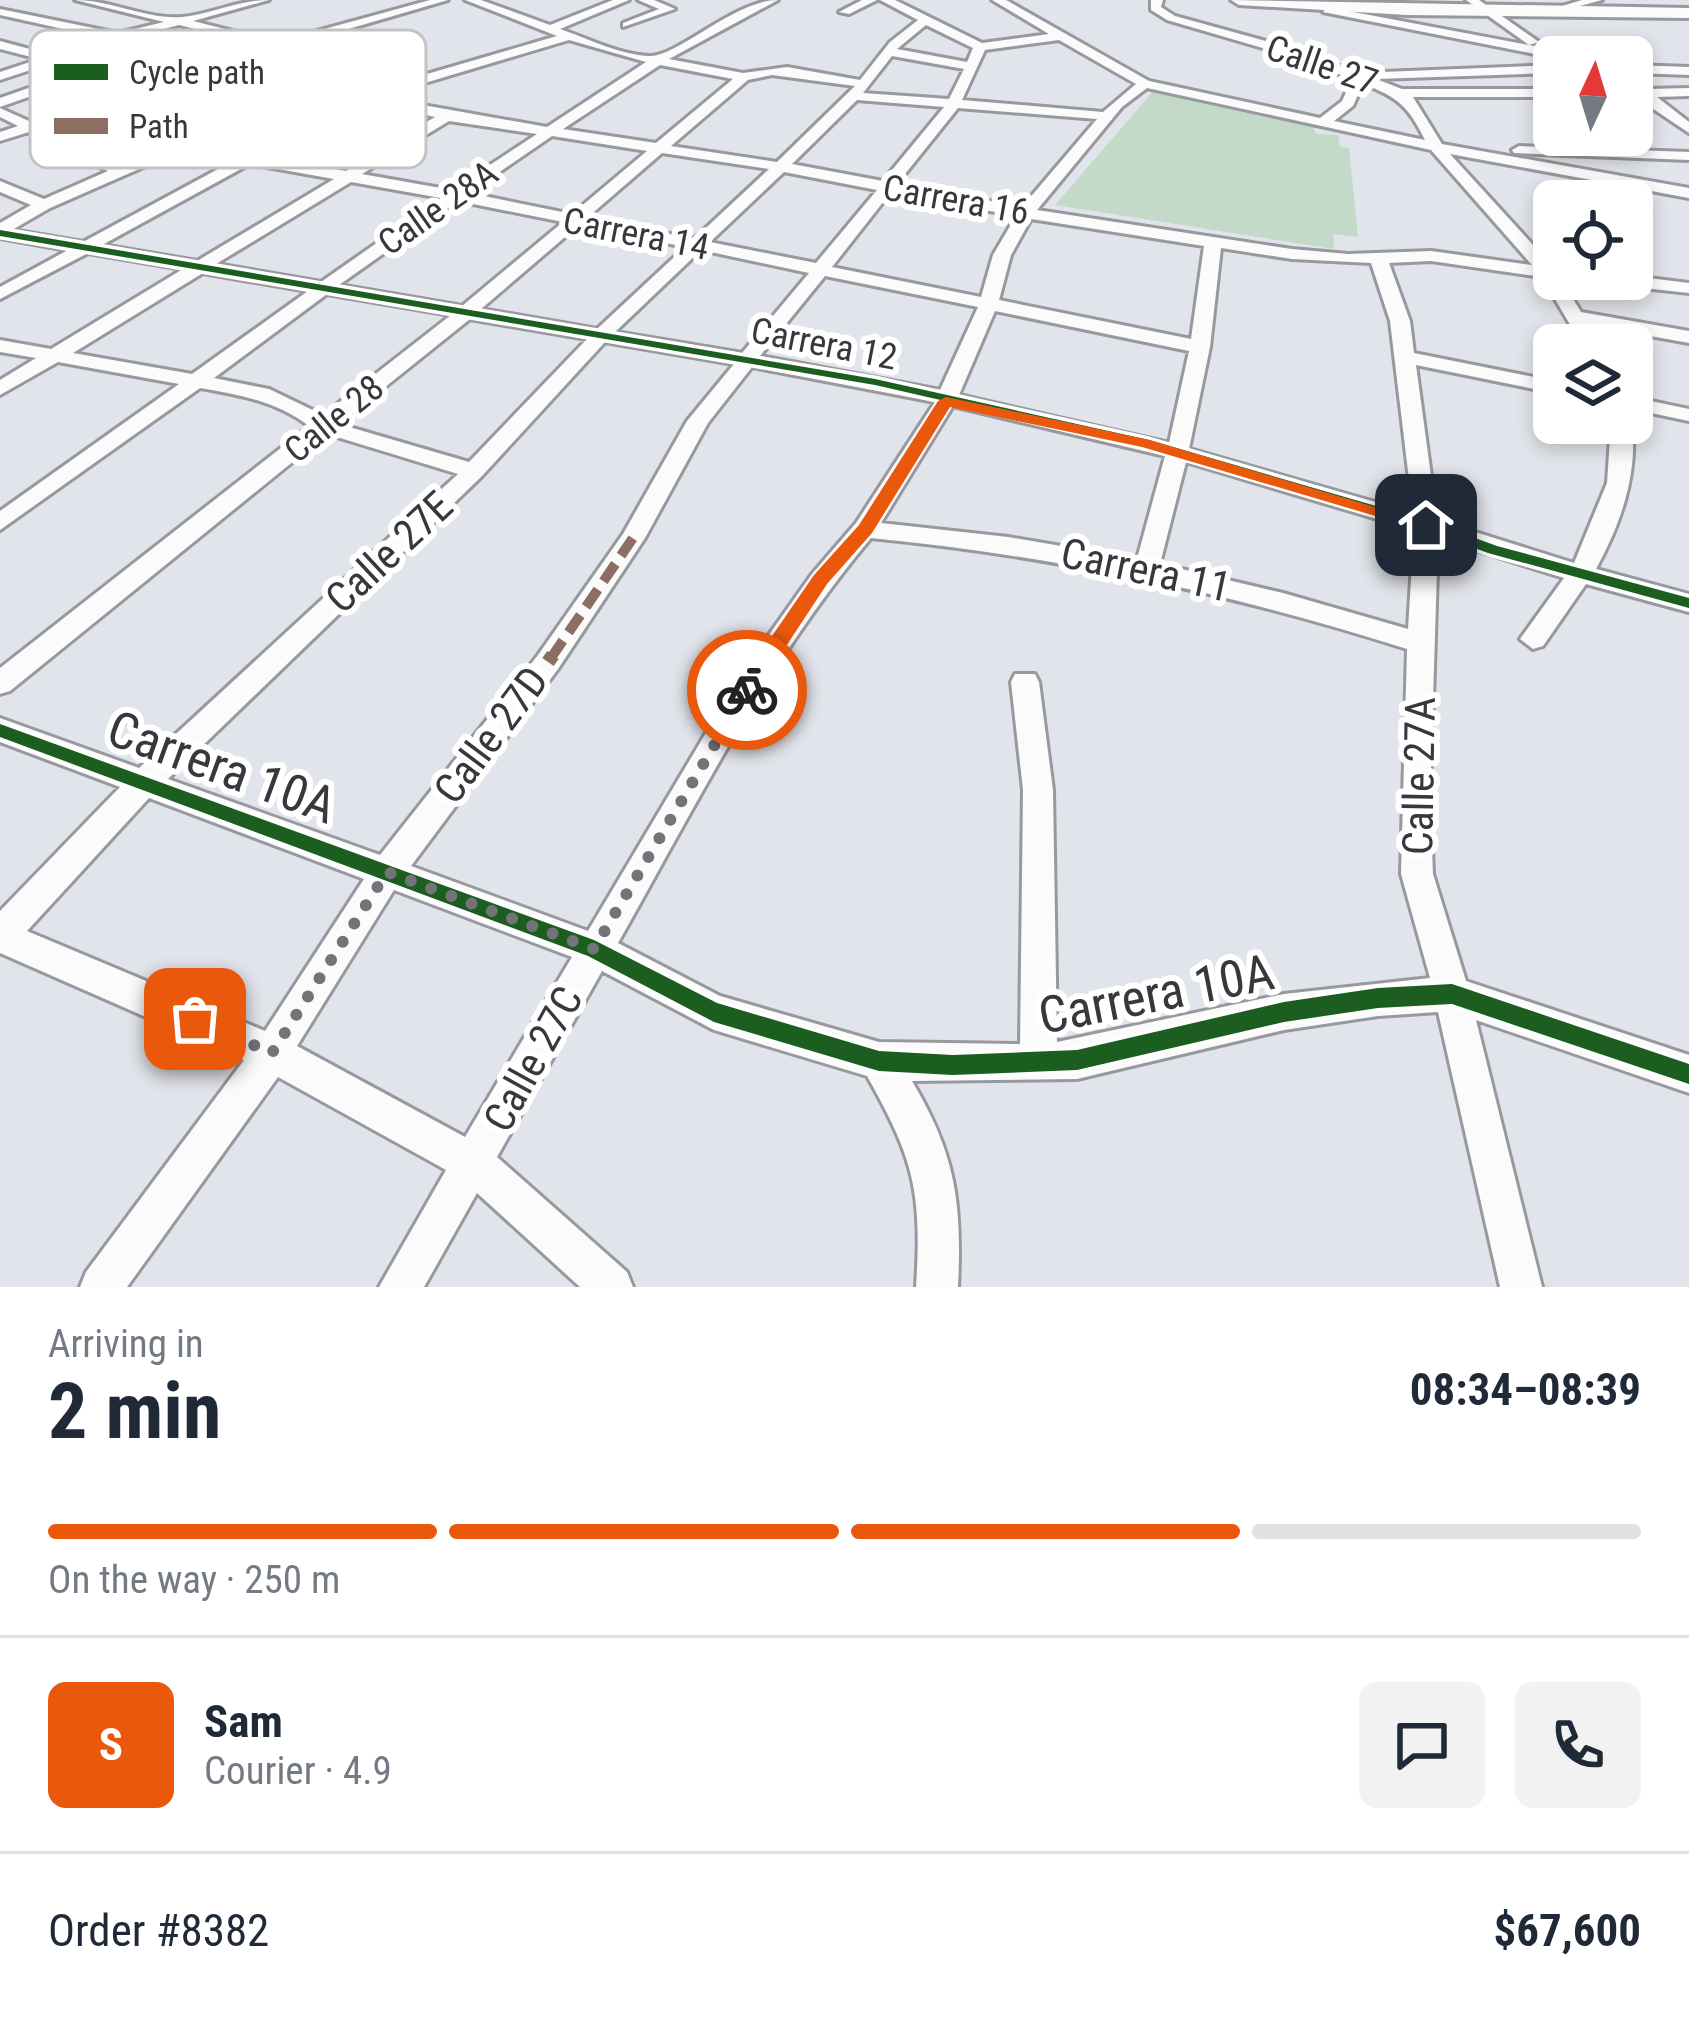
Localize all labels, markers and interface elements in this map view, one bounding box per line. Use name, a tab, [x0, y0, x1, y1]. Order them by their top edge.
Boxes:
street label: Calle 27	[1261, 26, 1383, 104]
legend	[30, 30, 426, 168]
north arrow	[1533, 36, 1653, 156]
map controls	[1533, 36, 1653, 444]
text: Cycle path	[129, 53, 265, 92]
text: Path	[129, 107, 189, 146]
street label: Calle 28A	[370, 152, 506, 264]
street label: Carrera 16	[880, 167, 1032, 233]
button: locate	[1533, 180, 1653, 300]
street label: Carrera 14	[560, 199, 712, 269]
street label: Carrera 12	[748, 309, 900, 379]
button: layers	[1533, 324, 1653, 444]
street label: Calle 28	[276, 367, 392, 471]
pin	[1375, 474, 1477, 576]
street label: Calle 27E	[316, 481, 462, 623]
icon: home	[1393, 492, 1459, 558]
street label: Carrera 11	[1057, 528, 1235, 612]
courier	[687, 630, 807, 750]
street label: Calle 27D	[424, 657, 558, 813]
icon: bike	[714, 657, 780, 723]
street label: Calle 27A	[1393, 696, 1445, 856]
street label: Carrera 10A	[100, 699, 344, 835]
street label: Carrera 10A	[1033, 942, 1279, 1046]
pin	[144, 968, 246, 1070]
street label: Calle 27C	[473, 978, 593, 1140]
icon: bag	[162, 986, 228, 1052]
text: Arriving in	[48, 1321, 204, 1367]
text: 08:34–08:39	[1410, 1363, 1641, 1416]
text: 2 min	[48, 1366, 221, 1457]
text: On the way · 250 m	[48, 1557, 340, 1603]
button: chat	[1359, 1682, 1485, 1808]
button: phone	[1515, 1682, 1641, 1808]
text: Sam	[204, 1695, 283, 1748]
text: S	[99, 1718, 123, 1771]
text: Courier · 4.9	[204, 1748, 392, 1794]
text: Order #8382	[48, 1904, 269, 1957]
text: $67,600	[1494, 1904, 1641, 1957]

